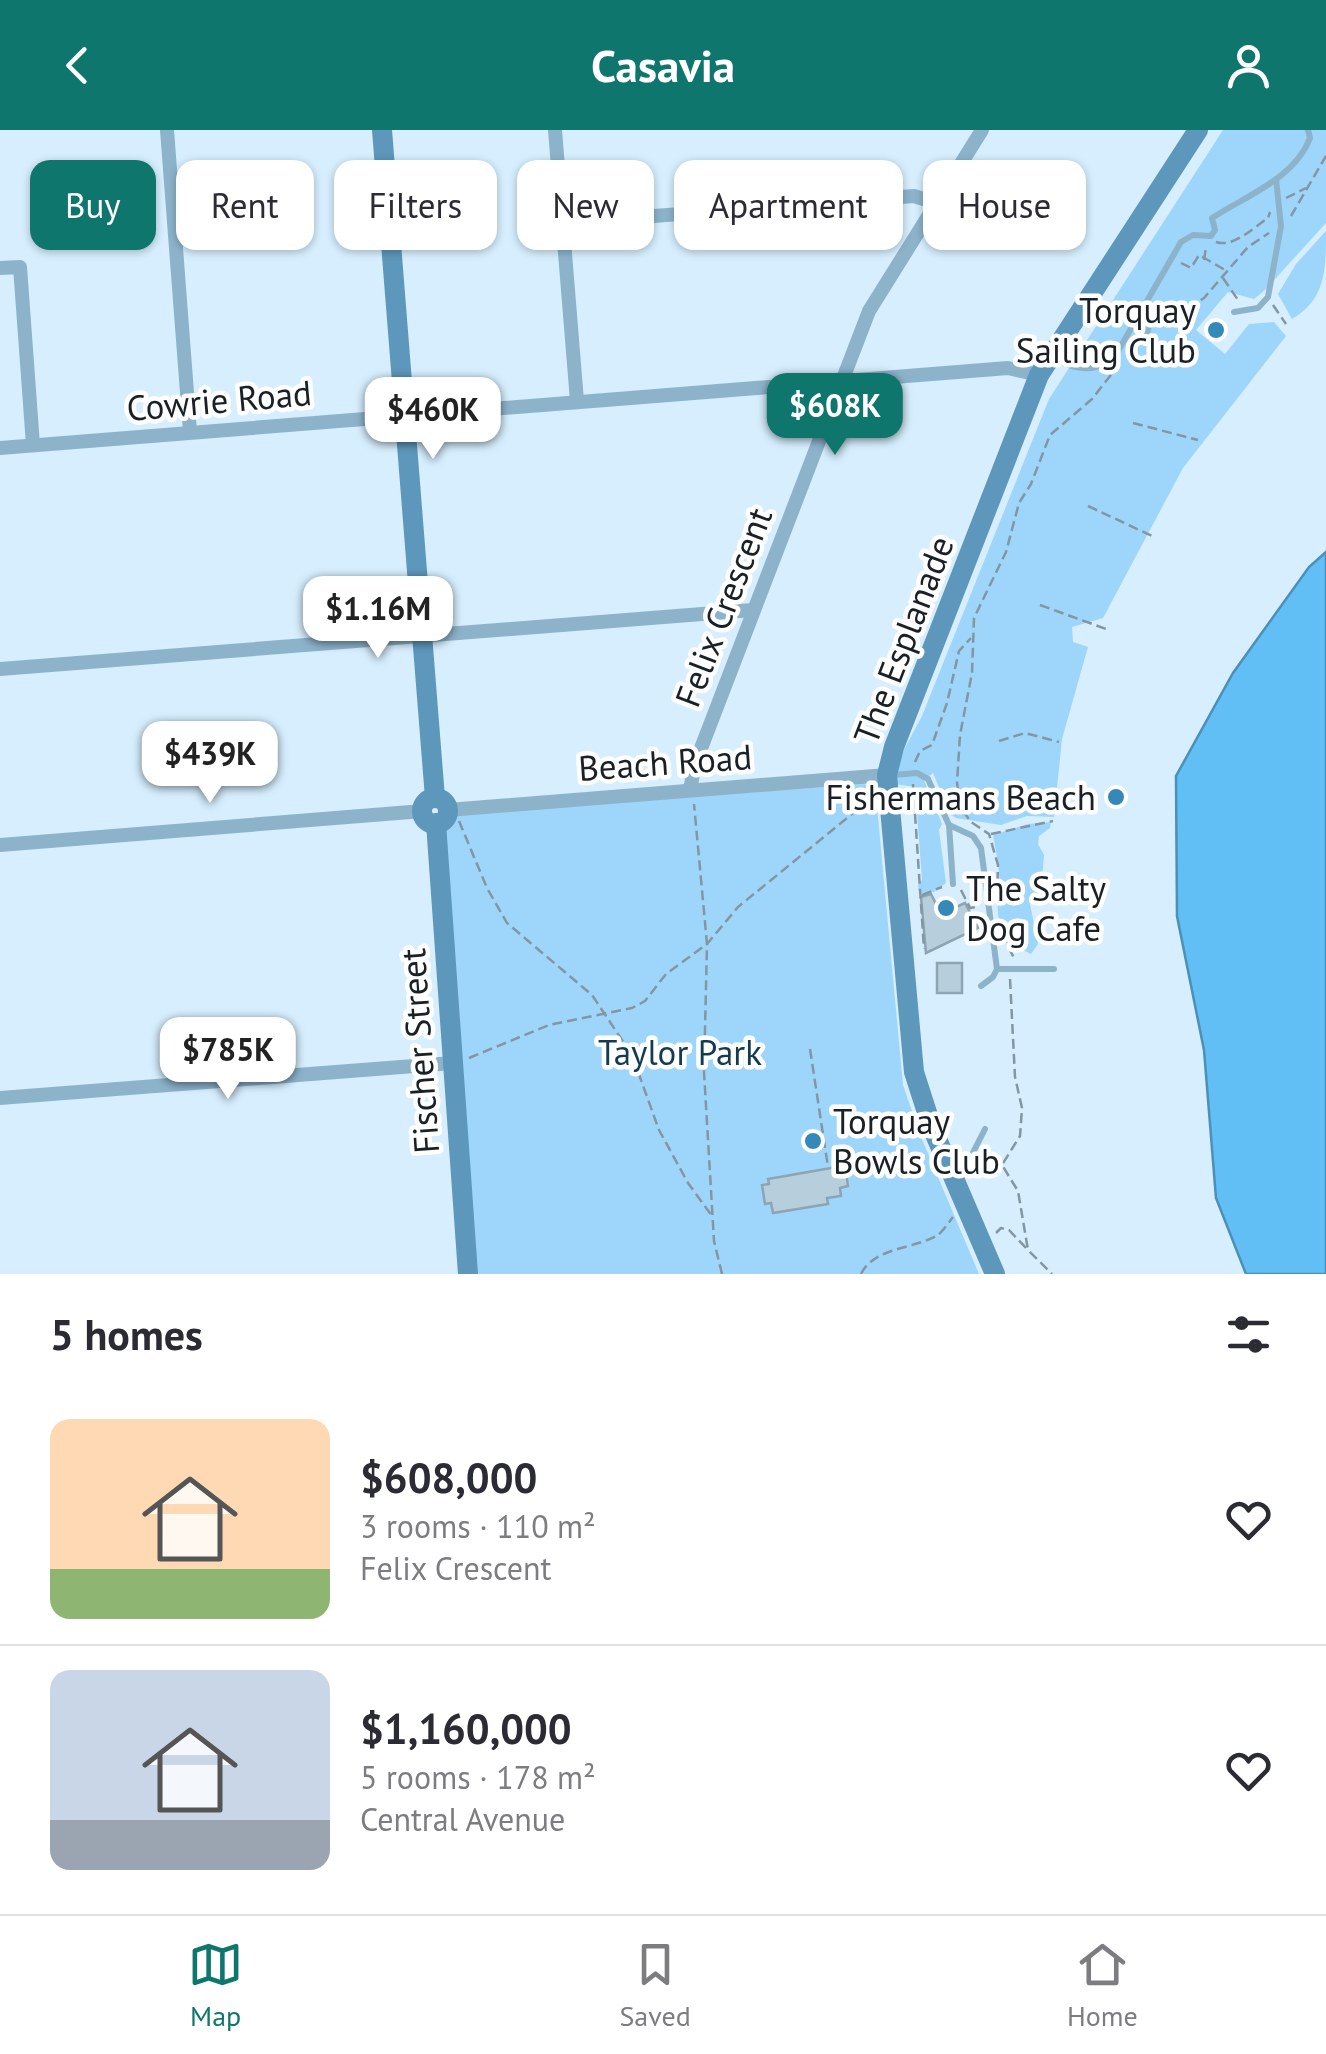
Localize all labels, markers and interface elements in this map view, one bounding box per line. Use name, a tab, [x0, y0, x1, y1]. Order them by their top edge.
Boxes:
text: Casavia	[591, 36, 735, 94]
icon: back	[50, 38, 105, 93]
icon: person	[1221, 38, 1276, 93]
chip: Buy	[30, 160, 156, 250]
chip: Rent	[176, 160, 314, 250]
chip: Filters	[334, 160, 497, 250]
chip: New	[517, 160, 654, 250]
chip: Apartment	[674, 160, 903, 250]
chip: House	[923, 160, 1086, 250]
place label: Torquay Sailing Club	[1016, 287, 1196, 373]
marker: Torquay Sailing Club	[1205, 319, 1227, 341]
street label: Cowrie Road	[125, 369, 313, 431]
pin: $608K	[765, 373, 905, 458]
pin: $460K	[363, 377, 503, 462]
text: $608K	[789, 384, 881, 426]
text: $460K	[387, 388, 479, 430]
street label: Felix Crescent	[664, 501, 782, 713]
street label: The Esplanade	[842, 530, 964, 750]
pin: $1.16M	[297, 576, 459, 661]
text: $1.16M	[325, 587, 431, 629]
pin: $439K	[140, 721, 280, 806]
text: $439K	[164, 732, 256, 774]
street label: Beach Road	[577, 733, 753, 791]
place label: Fishermans Beach	[825, 774, 1096, 820]
marker: Fishermans Beach	[1105, 786, 1127, 808]
place label: The Salty Dog Cafe	[966, 865, 1106, 951]
marker: The Salty Dog Cafe	[935, 897, 957, 919]
street label: Fischer Street	[389, 947, 449, 1155]
pin: $785K	[158, 1017, 298, 1102]
text: $785K	[182, 1028, 274, 1070]
park label: Taylor Park	[598, 1029, 762, 1075]
place label: Torquay Bowls Club	[833, 1098, 1000, 1184]
marker: Torquay Bowls Club	[802, 1130, 824, 1152]
text: 5 homes	[50, 1307, 203, 1362]
icon: filters	[1221, 1307, 1276, 1362]
text: $608,000	[360, 1450, 537, 1505]
icon: home	[130, 1459, 250, 1579]
icon: heart	[1221, 1492, 1276, 1547]
text: 3 rooms · 110 m²	[360, 1505, 596, 1547]
text: Felix Crescent	[360, 1547, 551, 1589]
text: $1,160,000	[360, 1701, 572, 1756]
icon: home	[130, 1710, 250, 1830]
icon: heart	[1221, 1743, 1276, 1798]
text: 5 rooms · 178 m²	[360, 1756, 596, 1798]
text: Central Avenue	[360, 1798, 565, 1840]
tab: Map	[188, 1937, 243, 2034]
tab: Saved	[619, 1937, 691, 2034]
tab: Home	[1067, 1937, 1138, 2034]

